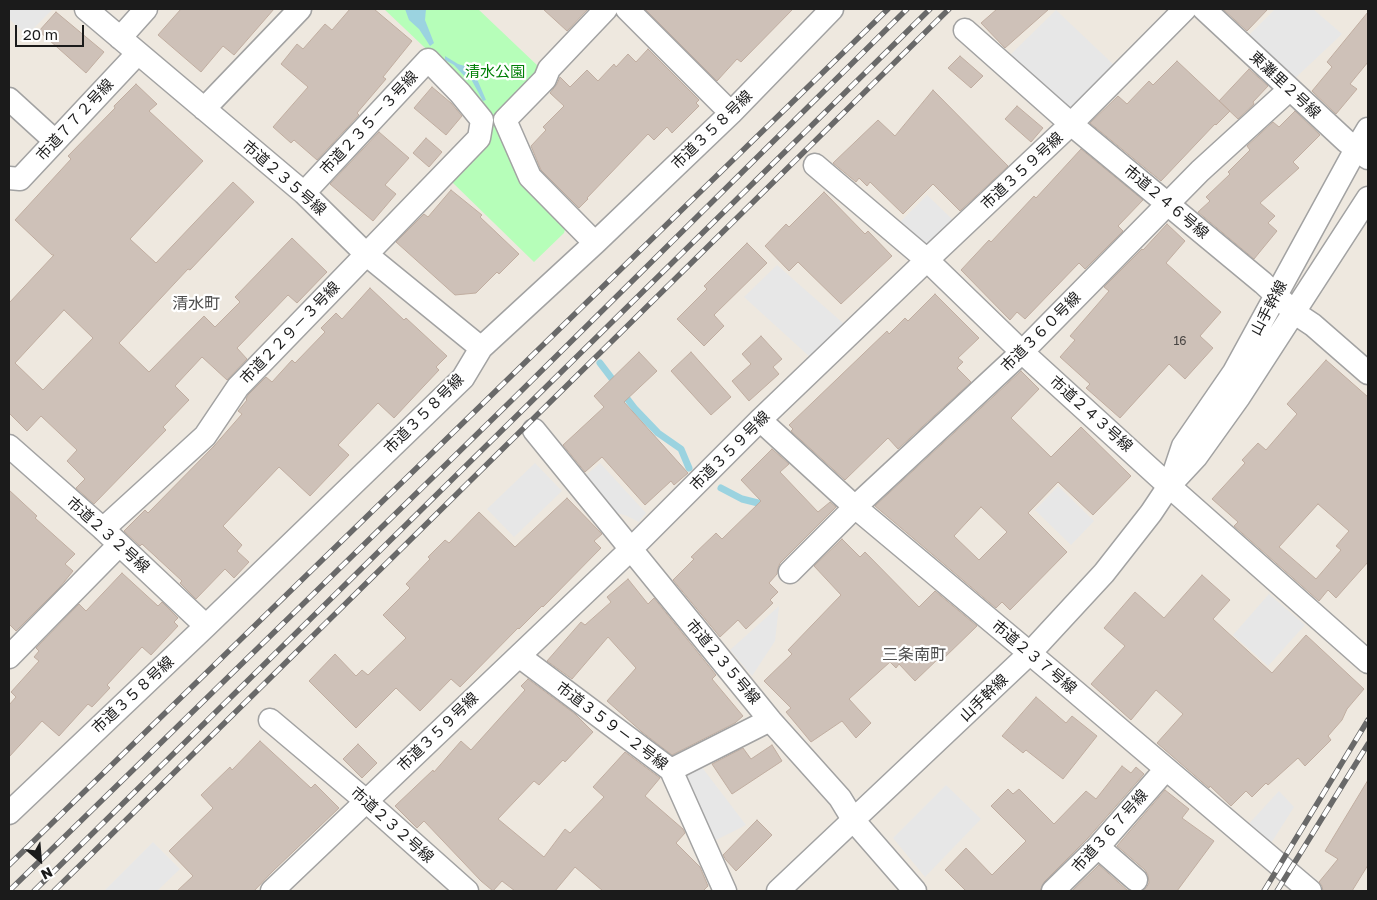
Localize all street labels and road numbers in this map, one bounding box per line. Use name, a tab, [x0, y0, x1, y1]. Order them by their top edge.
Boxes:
street label: 東灘里２号線	[1246, 48, 1324, 122]
street label: 市道２３５－３号線	[316, 67, 422, 179]
street label: 市道７７２号線	[33, 75, 117, 165]
street label: 市道３５８号線	[668, 87, 756, 173]
street label: 市道３５９号線	[977, 129, 1067, 213]
street label: 市道２３５号線	[238, 137, 330, 219]
street label: 市道２４６号線	[1120, 161, 1212, 243]
street label: 山手幹線	[1247, 277, 1291, 339]
street label: 市道２２９－３号線	[237, 278, 343, 388]
street label: 市道３６０号線	[998, 289, 1084, 375]
street label: 市道３５８号線	[381, 371, 467, 457]
street label: 市道２４３号線	[1046, 372, 1136, 456]
street label: 市道３５９号線	[687, 408, 773, 494]
street label: 市道２３２号線	[63, 493, 153, 577]
street label: 市道２３５号線	[682, 616, 764, 708]
street label: 市道２３７号線	[988, 616, 1080, 698]
street label: 市道３５８号線	[88, 653, 178, 737]
street label: 山手幹線	[956, 671, 1012, 725]
street label: 市道３５９－２号線	[553, 678, 671, 774]
street label: 市道３５９号線	[394, 689, 482, 775]
street label: 市道２３２号線	[347, 783, 437, 867]
street label: 市道３６７号線	[1068, 786, 1152, 876]

